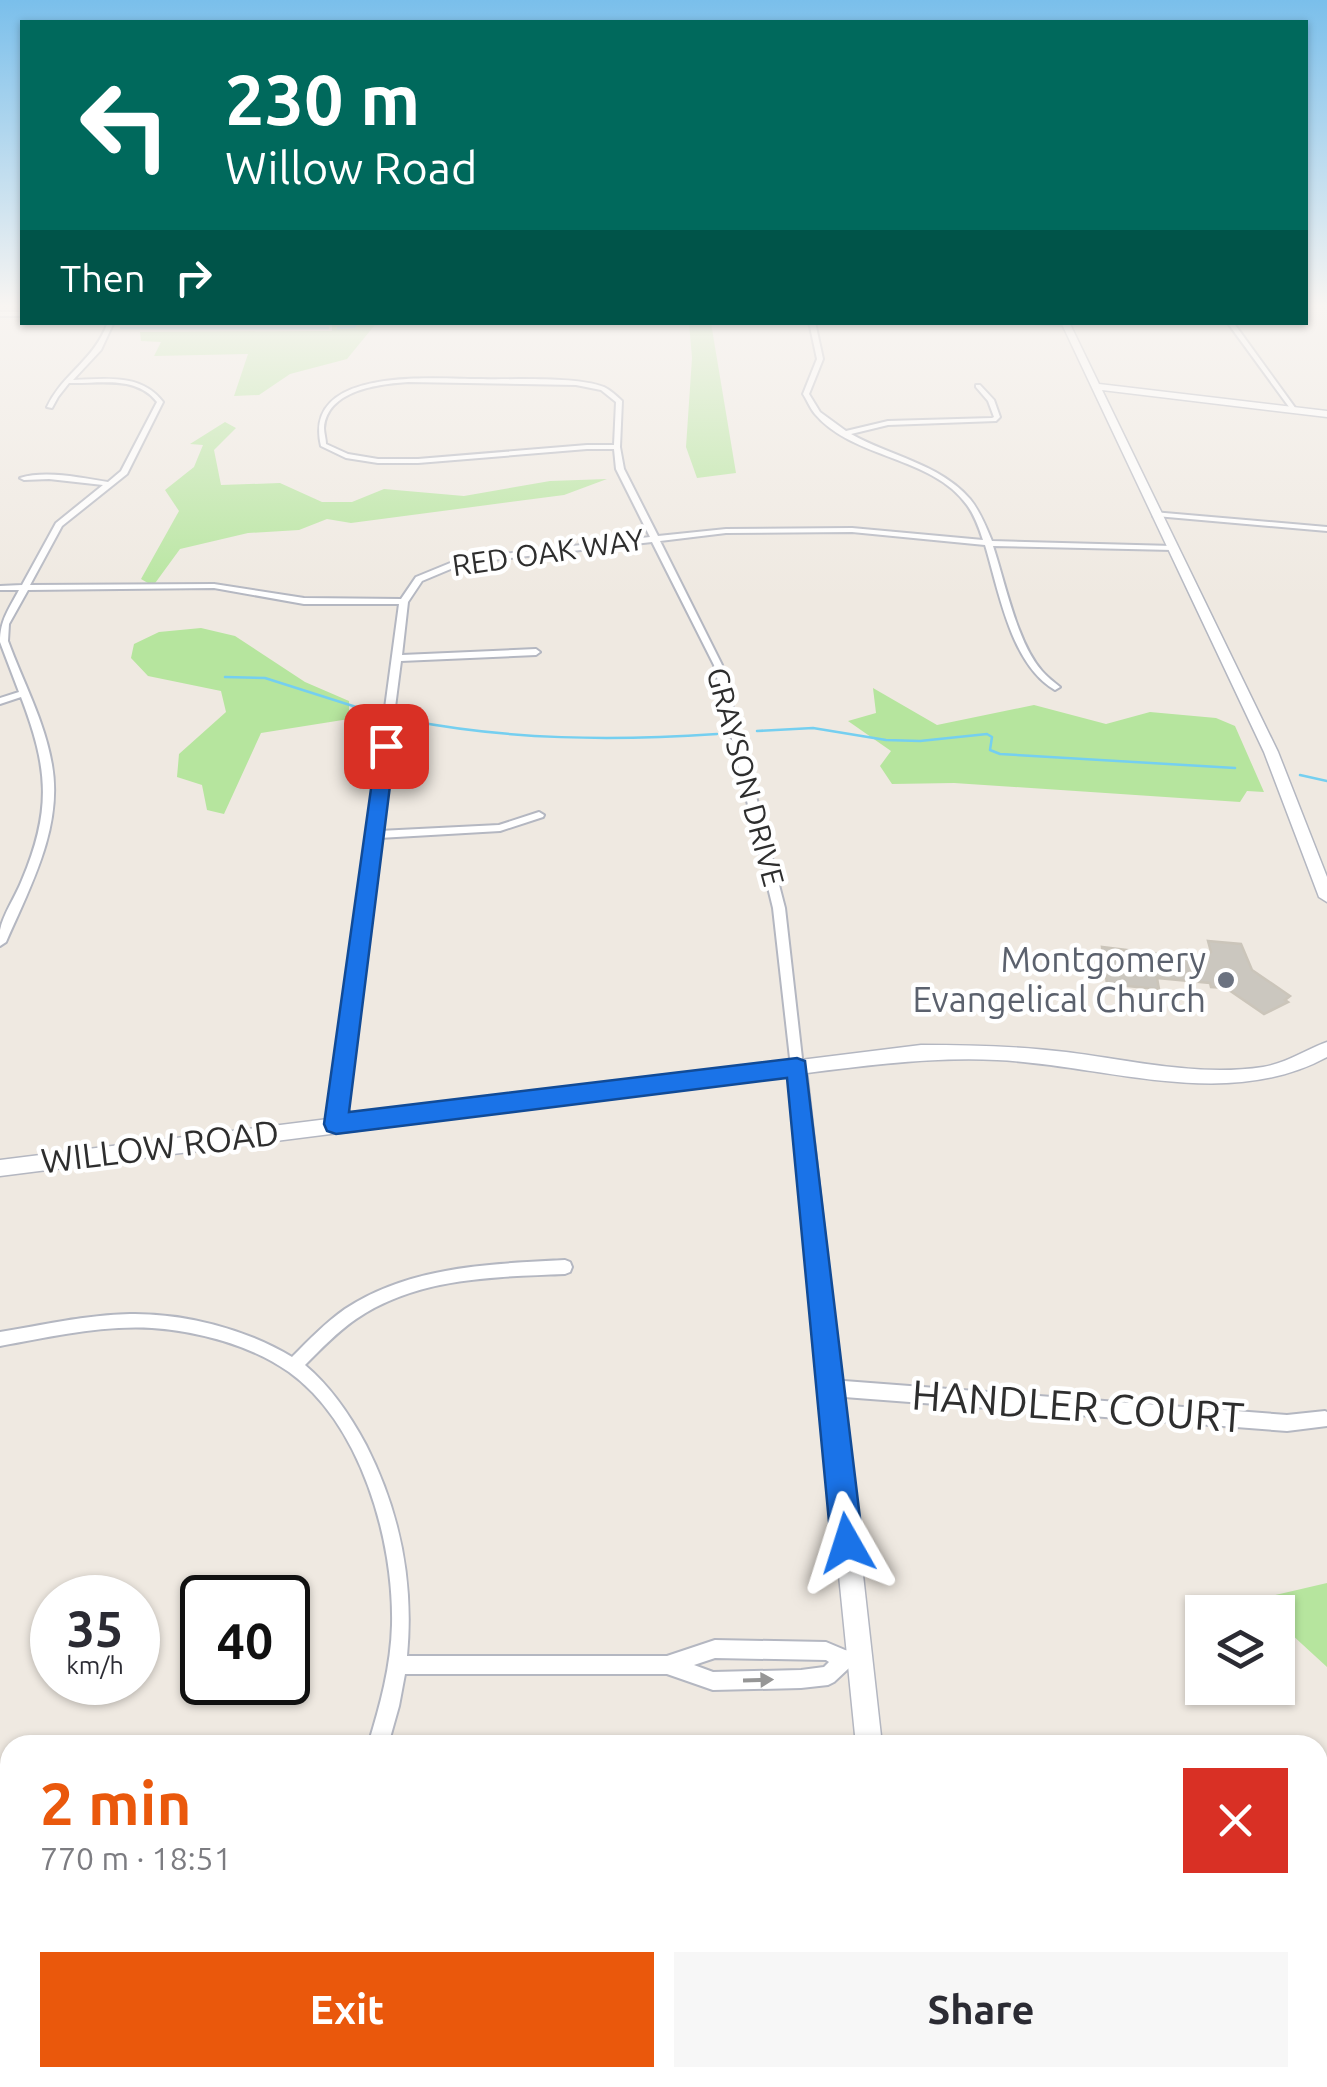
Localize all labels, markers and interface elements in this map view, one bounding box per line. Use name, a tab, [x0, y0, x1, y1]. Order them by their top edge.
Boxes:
icon: left	[60, 60, 190, 190]
text: 230 m	[225, 60, 420, 138]
text: Willow Road	[225, 142, 477, 193]
icon: right	[166, 250, 221, 305]
text: Then	[60, 257, 146, 299]
street label: RED OAK WAY	[450, 522, 647, 582]
street label: GRAYSON DRIVE	[700, 664, 791, 890]
pin	[344, 704, 429, 789]
icon: arrive	[359, 719, 414, 774]
place label: Montgomery Evangelical Church	[912, 939, 1206, 1019]
marker: Montgomery Evangelical Church	[1215, 969, 1237, 991]
street label: WILLOW ROAD	[39, 1112, 281, 1180]
street label: HANDLER COURT	[910, 1370, 1246, 1441]
position arrow	[795, 1491, 899, 1595]
speed limit sign: 40	[180, 1575, 310, 1705]
map controls	[1185, 1595, 1295, 1705]
button: layers	[1185, 1595, 1295, 1705]
text: 35	[67, 1600, 123, 1656]
text: km/h	[66, 1651, 124, 1679]
one-way arrow	[742, 1671, 774, 1687]
button: close	[1183, 1768, 1288, 1873]
text: 2 min	[40, 1769, 192, 1836]
text: 770 m · 18:51	[40, 1840, 232, 1876]
button: Exit	[40, 1952, 654, 2067]
button: Share	[674, 1952, 1288, 2067]

